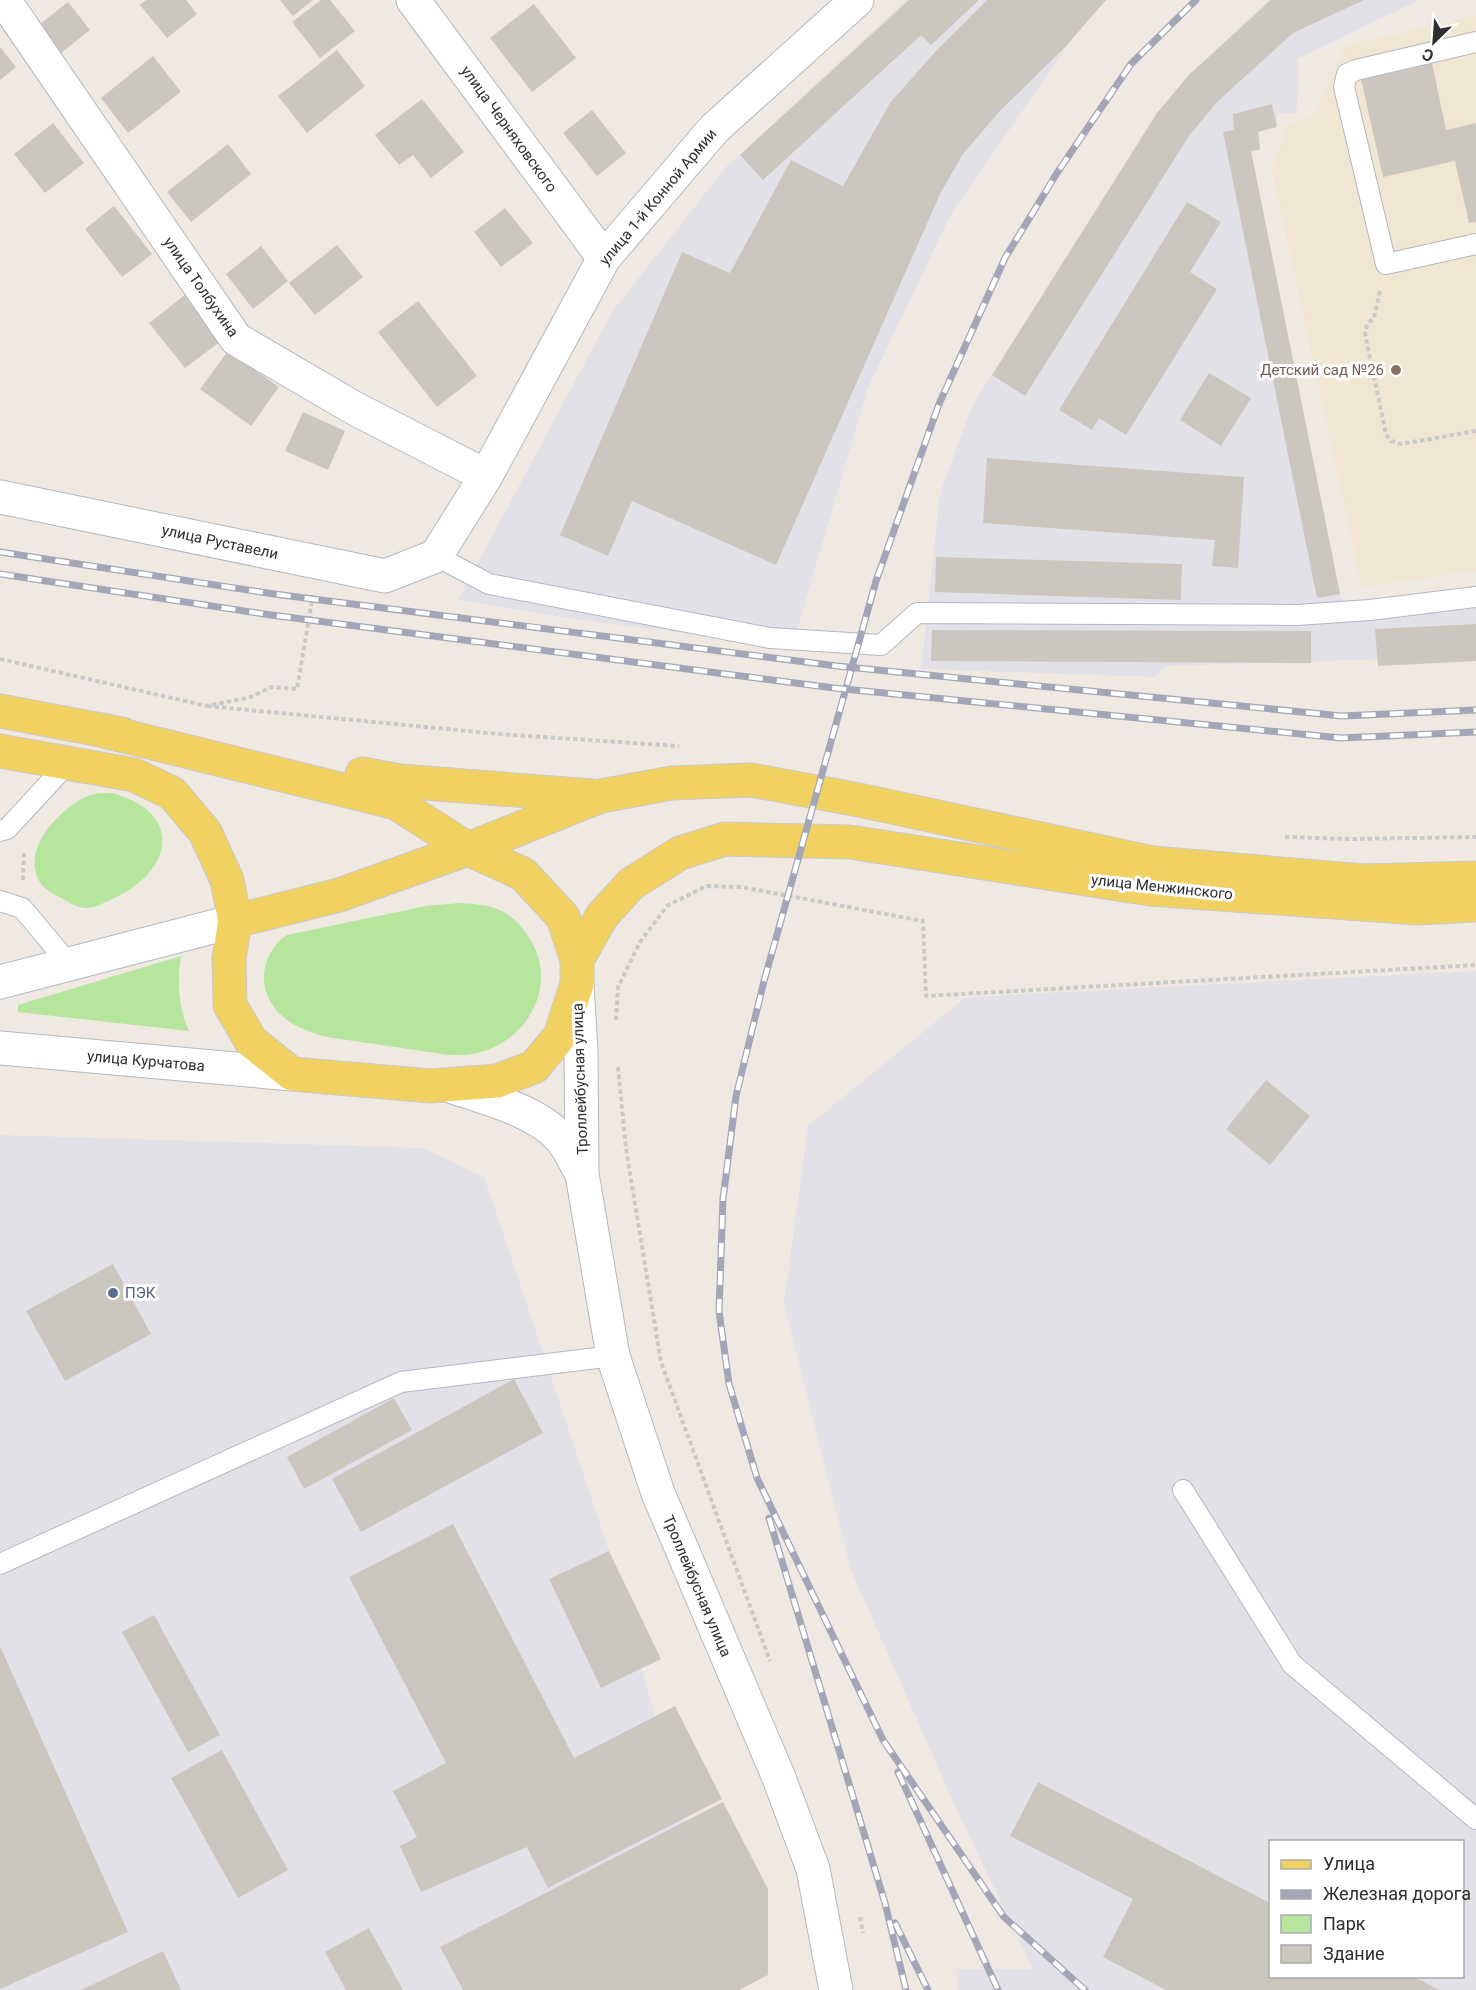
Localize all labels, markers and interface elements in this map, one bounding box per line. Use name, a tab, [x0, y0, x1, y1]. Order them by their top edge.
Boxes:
north arrow	[1404, 12, 1464, 72]
text: С	[1419, 44, 1437, 66]
street label: улица Черняховского	[457, 62, 561, 196]
street label: улица 1-й Конной Армии	[596, 125, 720, 269]
street label: улица Толбухина	[160, 233, 242, 341]
place label: Детский сад №26	[1260, 361, 1384, 379]
marker: Детский сад №26	[1389, 363, 1403, 377]
street label: улица Руставели	[160, 521, 280, 563]
street label: улица Менжинского	[1090, 871, 1234, 903]
street label: Троллейбусная улица	[568, 1003, 592, 1155]
street label: улица Курчатова	[86, 1047, 206, 1075]
place label: ПЭК	[125, 1284, 156, 1302]
marker: ПЭК	[106, 1286, 120, 1300]
street label: Троллейбусная улица	[659, 1512, 735, 1660]
legend	[1269, 1840, 1464, 1978]
text: Улица	[1323, 1853, 1375, 1874]
text: Железная дорога	[1323, 1883, 1471, 1904]
text: Парк	[1323, 1913, 1366, 1934]
text: Здание	[1323, 1943, 1385, 1964]

